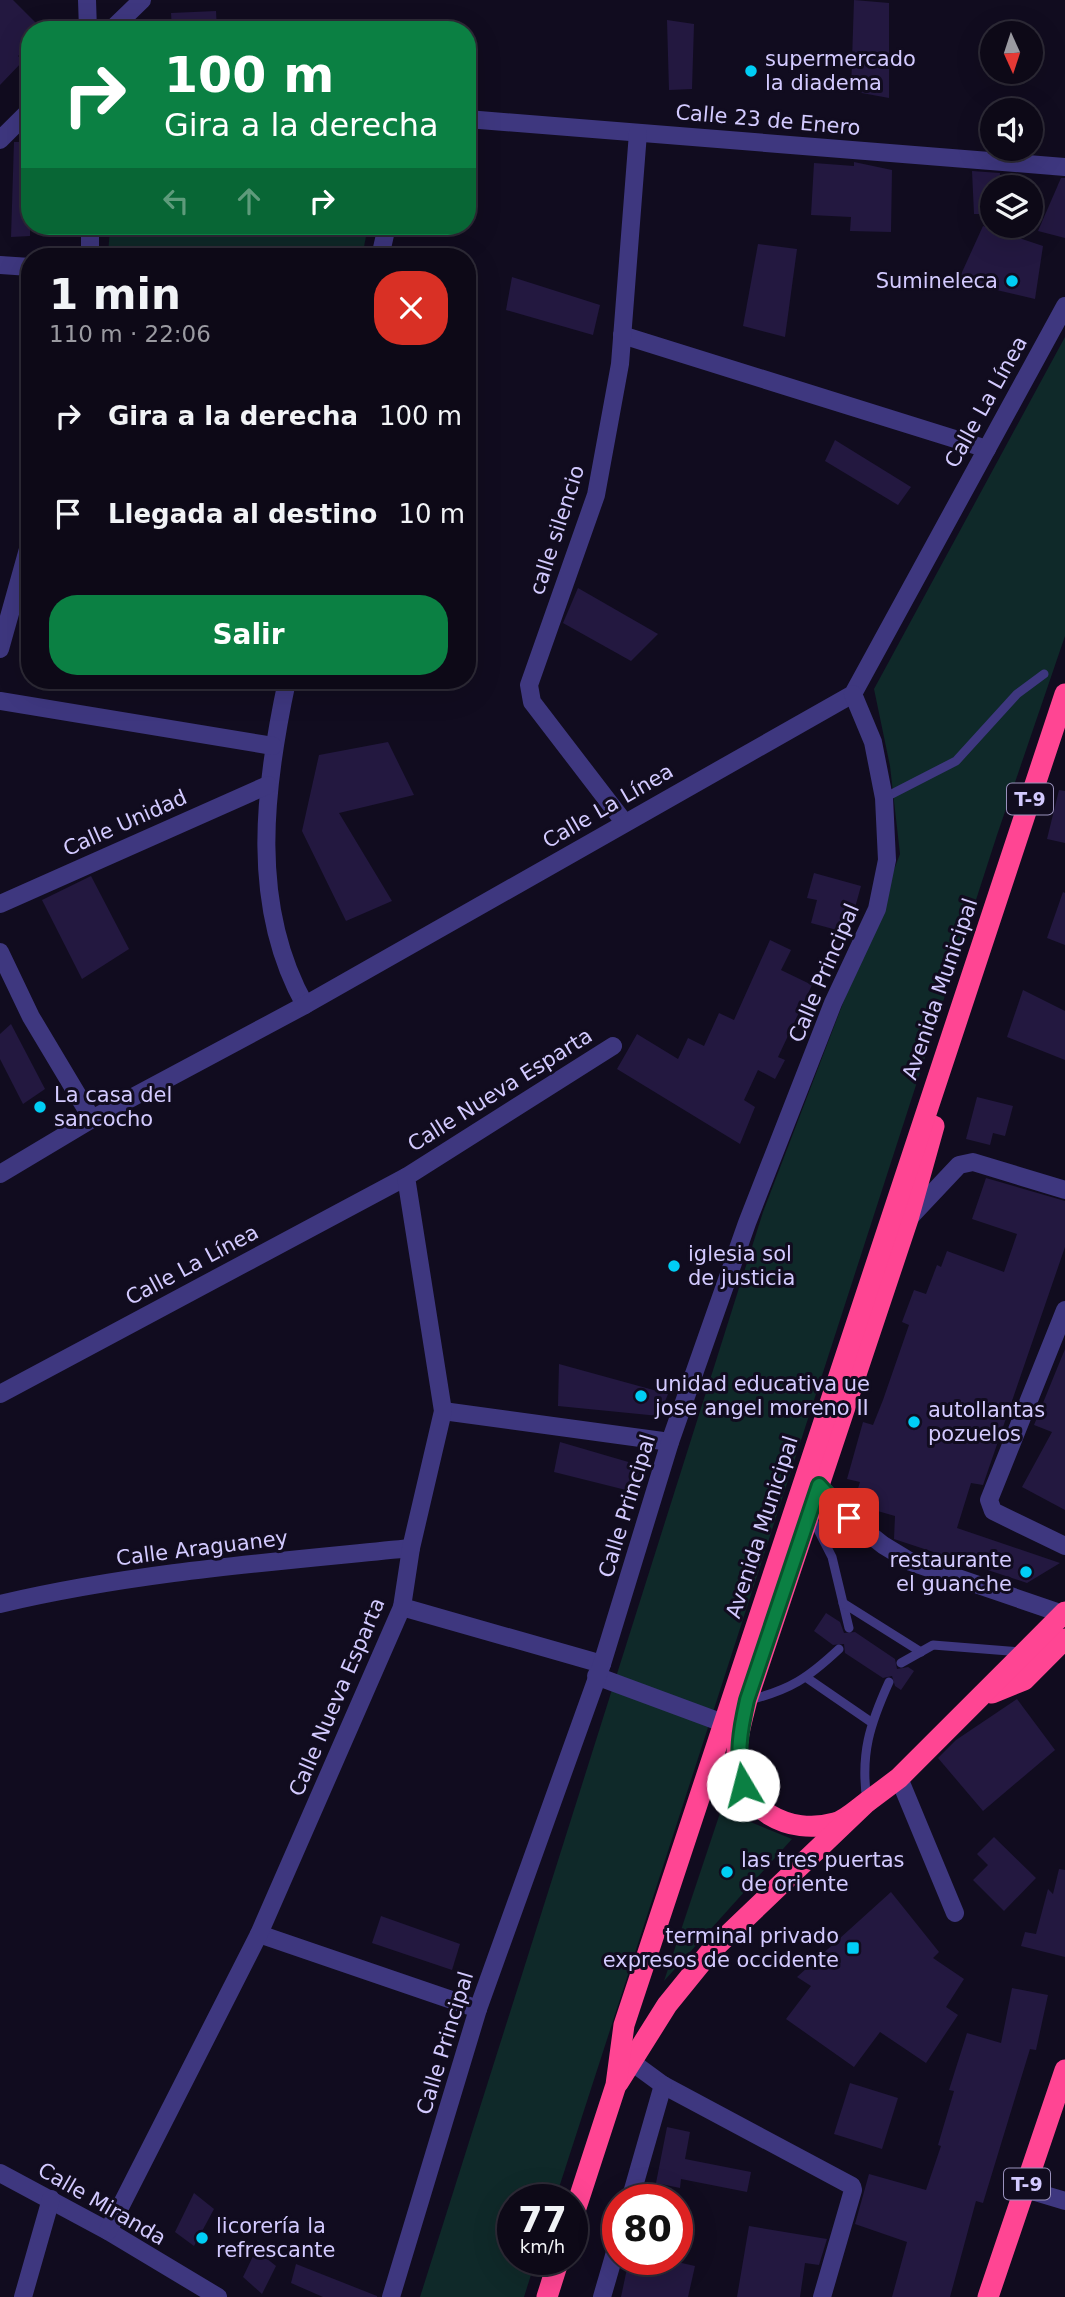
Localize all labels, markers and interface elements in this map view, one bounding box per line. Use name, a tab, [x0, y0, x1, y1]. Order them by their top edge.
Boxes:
north arrow	[980, 21, 1043, 84]
map controls	[980, 21, 1043, 238]
text: 100 m	[164, 47, 334, 104]
place label: supermercado la diadema	[765, 47, 916, 95]
icon: right	[49, 49, 140, 140]
marker: supermercado la diadema	[743, 63, 759, 79]
button: sound	[980, 98, 1043, 161]
street label: Calle 23 de Enero	[674, 100, 862, 140]
text: Gira a la derecha	[164, 106, 439, 144]
button: layers	[980, 175, 1043, 238]
icon: left	[157, 182, 195, 220]
icon: ahead	[230, 182, 268, 220]
icon: right	[303, 182, 341, 220]
place label: Sumineleca	[876, 269, 998, 293]
text: 1 min	[49, 270, 181, 319]
button: close	[374, 271, 448, 345]
marker: Sumineleca	[1004, 273, 1020, 289]
text: 110 m · 22:06	[49, 321, 211, 347]
street label: Calle La Línea	[940, 332, 1032, 472]
icon: right	[49, 397, 87, 435]
text: Gira a la derecha	[108, 401, 358, 431]
text: 100 m	[379, 401, 462, 431]
street label: calle silencio	[525, 462, 589, 598]
icon: arrive	[49, 495, 87, 533]
text: Llegada al destino	[108, 499, 377, 529]
text: 10 m	[398, 499, 465, 529]
button: Salir	[49, 595, 448, 675]
street label: Calle La Línea	[538, 759, 678, 853]
road number: T-9	[1007, 784, 1053, 814]
street label: Calle Unidad	[59, 785, 191, 861]
street label: Avenida Municipal	[898, 895, 982, 1083]
street label: Calle Principal	[784, 900, 864, 1046]
street label: Calle Nueva Esparta	[403, 1023, 597, 1157]
place label: La casa del sancocho	[54, 1083, 172, 1131]
marker: La casa del sancocho	[32, 1099, 48, 1115]
street label: Calle La Línea	[122, 1220, 262, 1310]
place label: iglesia sol de justicia	[688, 1242, 795, 1290]
marker: iglesia sol de justicia	[666, 1258, 682, 1274]
place label: unidad educativa ue jose angel moreno II	[654, 1372, 870, 1420]
marker: unidad educativa ue jose angel moreno II	[633, 1388, 649, 1404]
place label: autollantas pozuelos	[928, 1398, 1045, 1446]
marker: autollantas pozuelos	[906, 1414, 922, 1430]
street label: Calle Principal	[594, 1432, 660, 1580]
street label: Avenida Municipal	[721, 1433, 803, 1621]
pin	[819, 1488, 879, 1548]
icon: arrive	[830, 1499, 868, 1537]
street label: Calle Araguaney	[115, 1526, 289, 1570]
place label: restaurante el guanche	[890, 1548, 1012, 1596]
marker: restaurante el guanche	[1018, 1564, 1034, 1580]
street label: Calle Nueva Esparta	[284, 1594, 390, 1800]
position arrow	[706, 1748, 780, 1822]
place label: las tres puertas de oriente	[741, 1848, 905, 1896]
marker: las tres puertas de oriente	[719, 1864, 735, 1880]
place label: terminal privado expresos de occidente	[603, 1924, 839, 1972]
marker: terminal privado expresos de occidente	[845, 1940, 861, 1956]
street label: Calle Principal	[412, 1969, 478, 2117]
street label: Calle Miranda	[34, 2158, 170, 2250]
road number: T-9	[1004, 2168, 1050, 2200]
speed limit sign: 80	[602, 2184, 693, 2275]
text: 77	[518, 2200, 567, 2240]
place label: licorería la refrescante	[216, 2214, 335, 2262]
marker: licorería la refrescante	[194, 2230, 210, 2246]
text: km/h	[520, 2236, 565, 2257]

